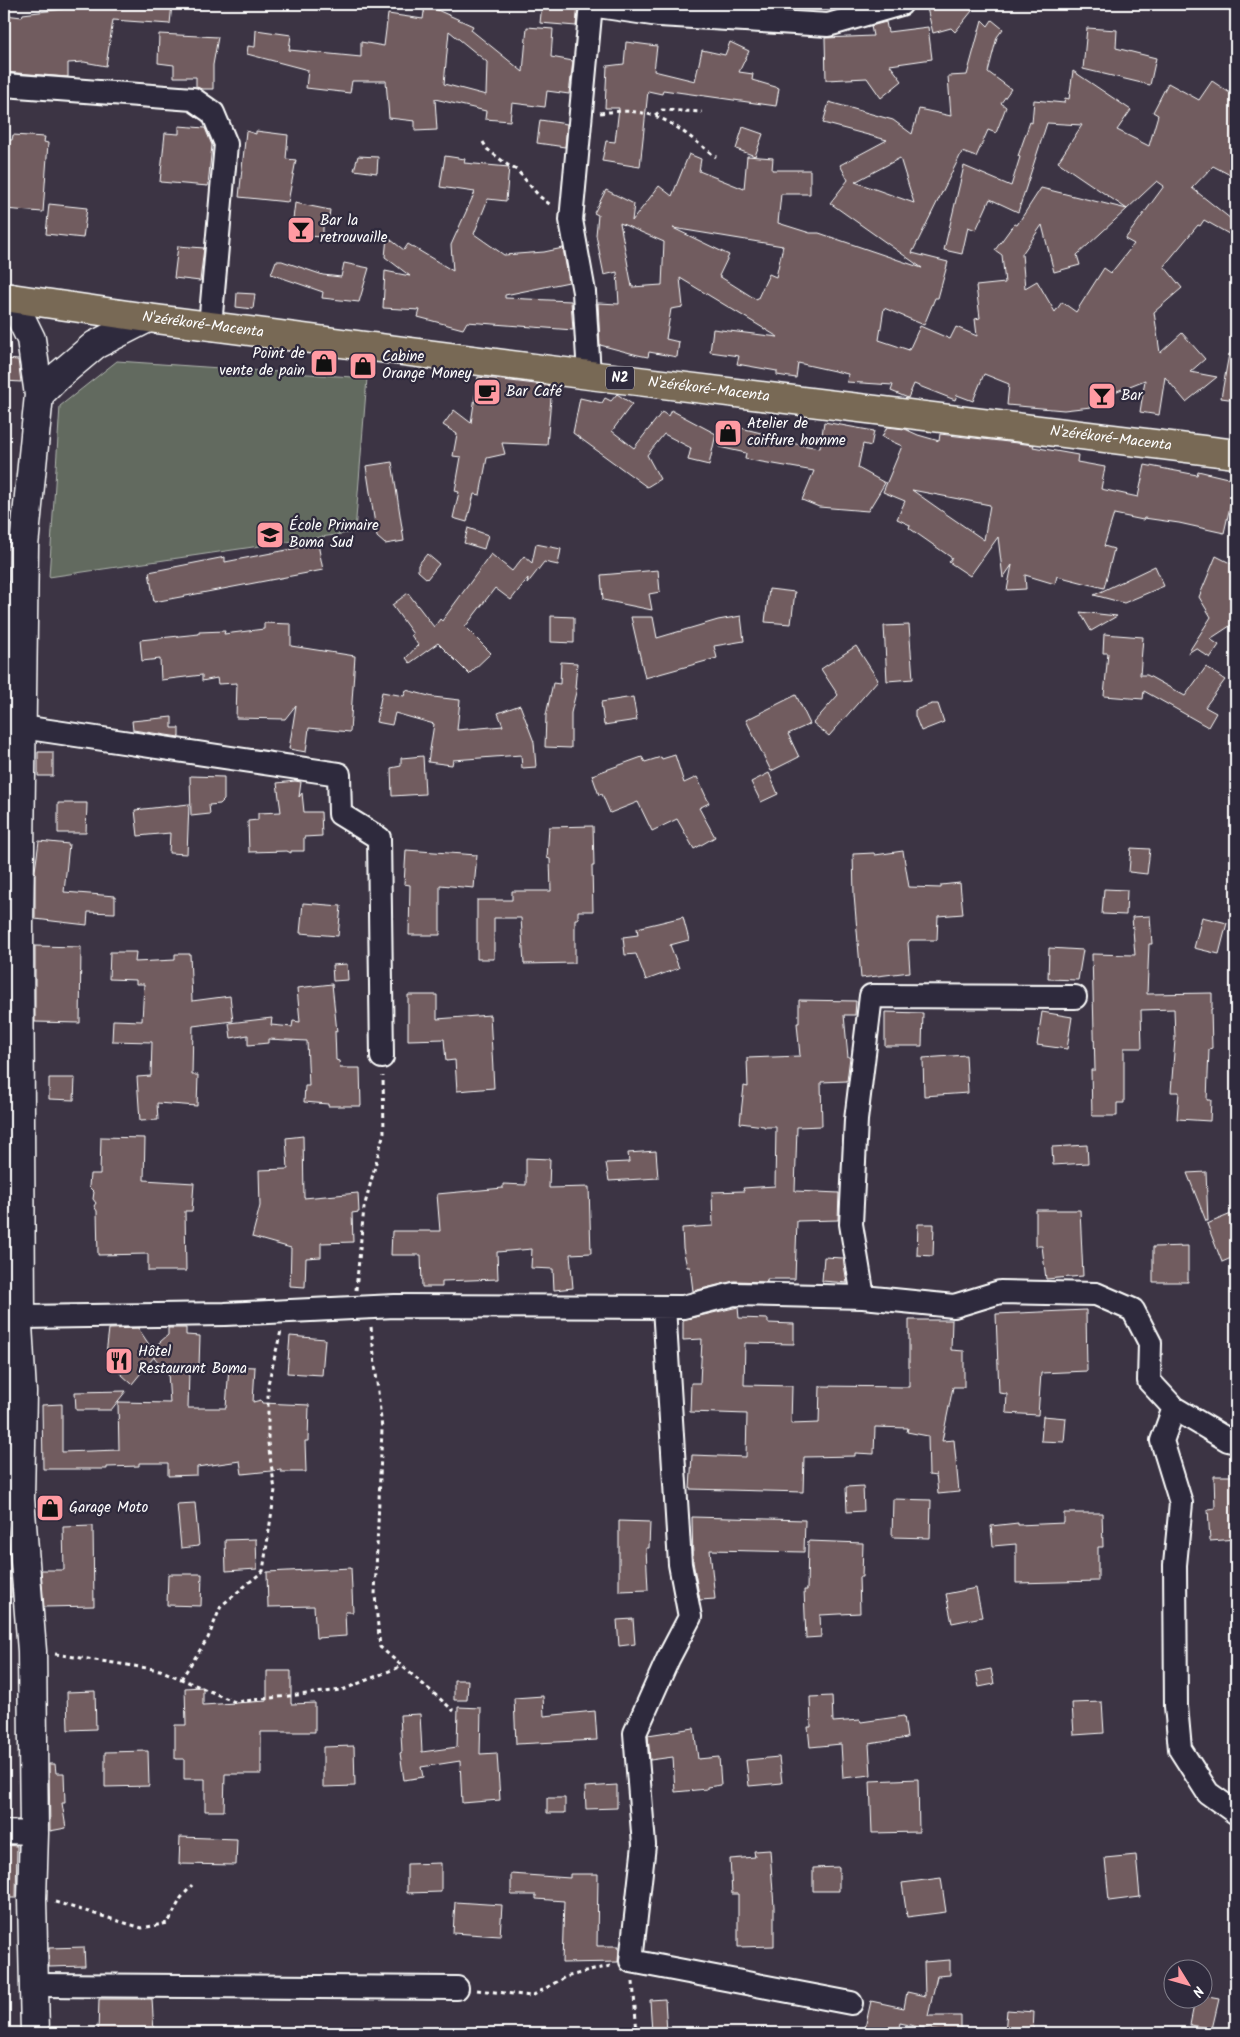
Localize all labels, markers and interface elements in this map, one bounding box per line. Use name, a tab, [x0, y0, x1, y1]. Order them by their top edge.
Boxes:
place label: Bar la retrouvaille	[320, 209, 388, 250]
bar icon: Bar la retrouvaille	[286, 215, 316, 245]
street label: N'zérékoré-Macenta	[141, 305, 265, 345]
place label: Point de vente de pain	[219, 342, 305, 383]
place label: Cabine Orange Money	[382, 345, 472, 386]
shop icon: Point de vente de pain	[309, 348, 339, 378]
shop icon: Cabine Orange Money	[348, 351, 378, 381]
road number: N2	[606, 366, 634, 389]
street label: N'zérékoré-Macenta	[647, 370, 771, 409]
cafe icon: Bar Café	[472, 377, 502, 407]
place label: Bar Café	[506, 380, 563, 404]
bar icon: Bar	[1087, 381, 1117, 411]
place label: Bar	[1121, 384, 1144, 408]
place label: Atelier de coiffure homme	[747, 412, 846, 453]
shop icon: Atelier de coiffure homme	[713, 418, 743, 448]
street label: N'zérékoré-Macenta	[1049, 419, 1173, 458]
place label: École Primaire Boma Sud	[289, 514, 379, 555]
school or university icon: École Primaire Boma Sud	[255, 520, 285, 550]
place label: Hôtel Restaurant Boma	[138, 1340, 247, 1381]
restaurant icon: Hôtel Restaurant Boma	[104, 1346, 134, 1376]
shop icon: Garage Moto	[35, 1493, 65, 1523]
place label: Garage Moto	[69, 1496, 149, 1520]
north arrow	[1162, 1960, 1212, 2010]
text: N	[1186, 1981, 1209, 2001]

